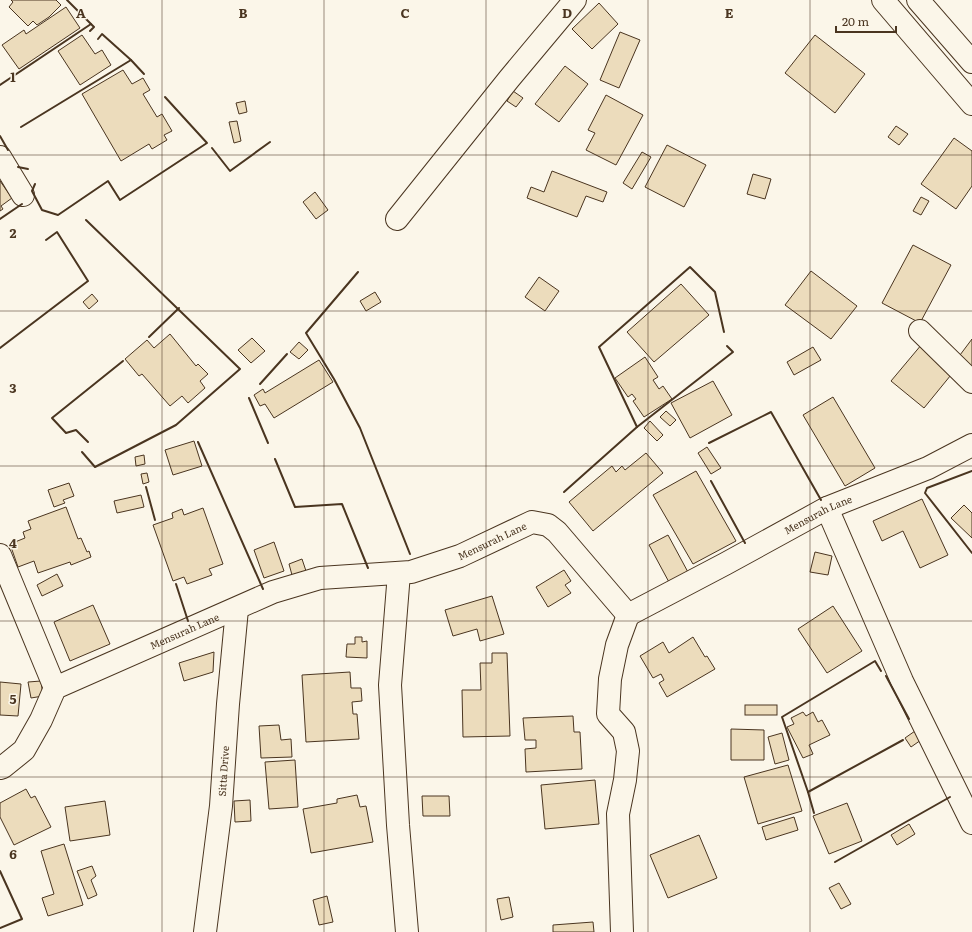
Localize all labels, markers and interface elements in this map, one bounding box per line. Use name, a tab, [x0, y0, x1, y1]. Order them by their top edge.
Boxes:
text: A	[76, 3, 86, 22]
text: B	[239, 3, 248, 22]
text: C	[400, 3, 410, 22]
text: D	[562, 3, 572, 22]
text: E	[725, 3, 734, 22]
scale bar	[836, 8, 896, 34]
text: 20 m	[842, 12, 869, 30]
text: 1	[10, 67, 16, 86]
text: 2	[10, 223, 17, 242]
text: 3	[9, 378, 17, 397]
street label: Mensurah Lane	[781, 491, 854, 537]
street label: Mensurah Lane	[455, 518, 529, 563]
text: 4	[9, 533, 17, 552]
street label: Mensurah Lane	[147, 609, 221, 652]
text: 5	[9, 689, 17, 708]
street label: Sitta Drive	[214, 745, 232, 797]
text: 6	[9, 844, 17, 863]

